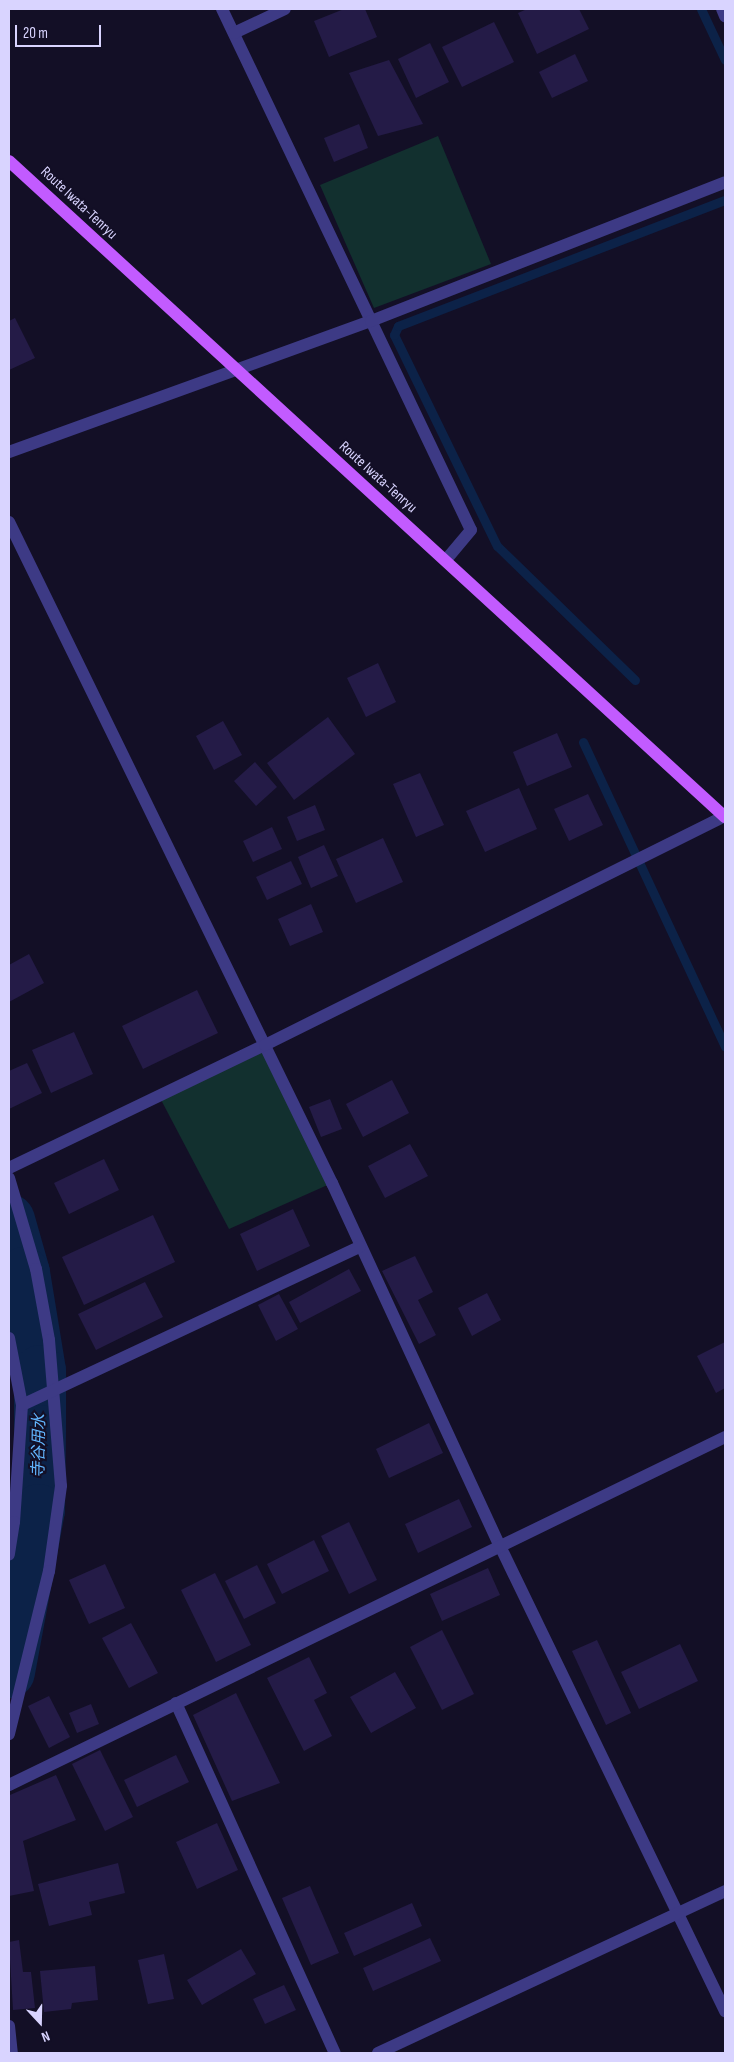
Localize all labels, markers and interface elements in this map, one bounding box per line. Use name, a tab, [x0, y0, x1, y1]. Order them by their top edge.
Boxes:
scale bar	[18, 15, 104, 47]
text: 20 m	[23, 24, 48, 43]
street label: Route Iwata-Tenryu	[37, 163, 121, 243]
street label: Route Iwata-Tenryu	[335, 437, 421, 517]
water label: 寺谷用水	[30, 1414, 50, 1478]
north arrow	[15, 1997, 65, 2047]
text: N	[39, 2027, 52, 2046]

